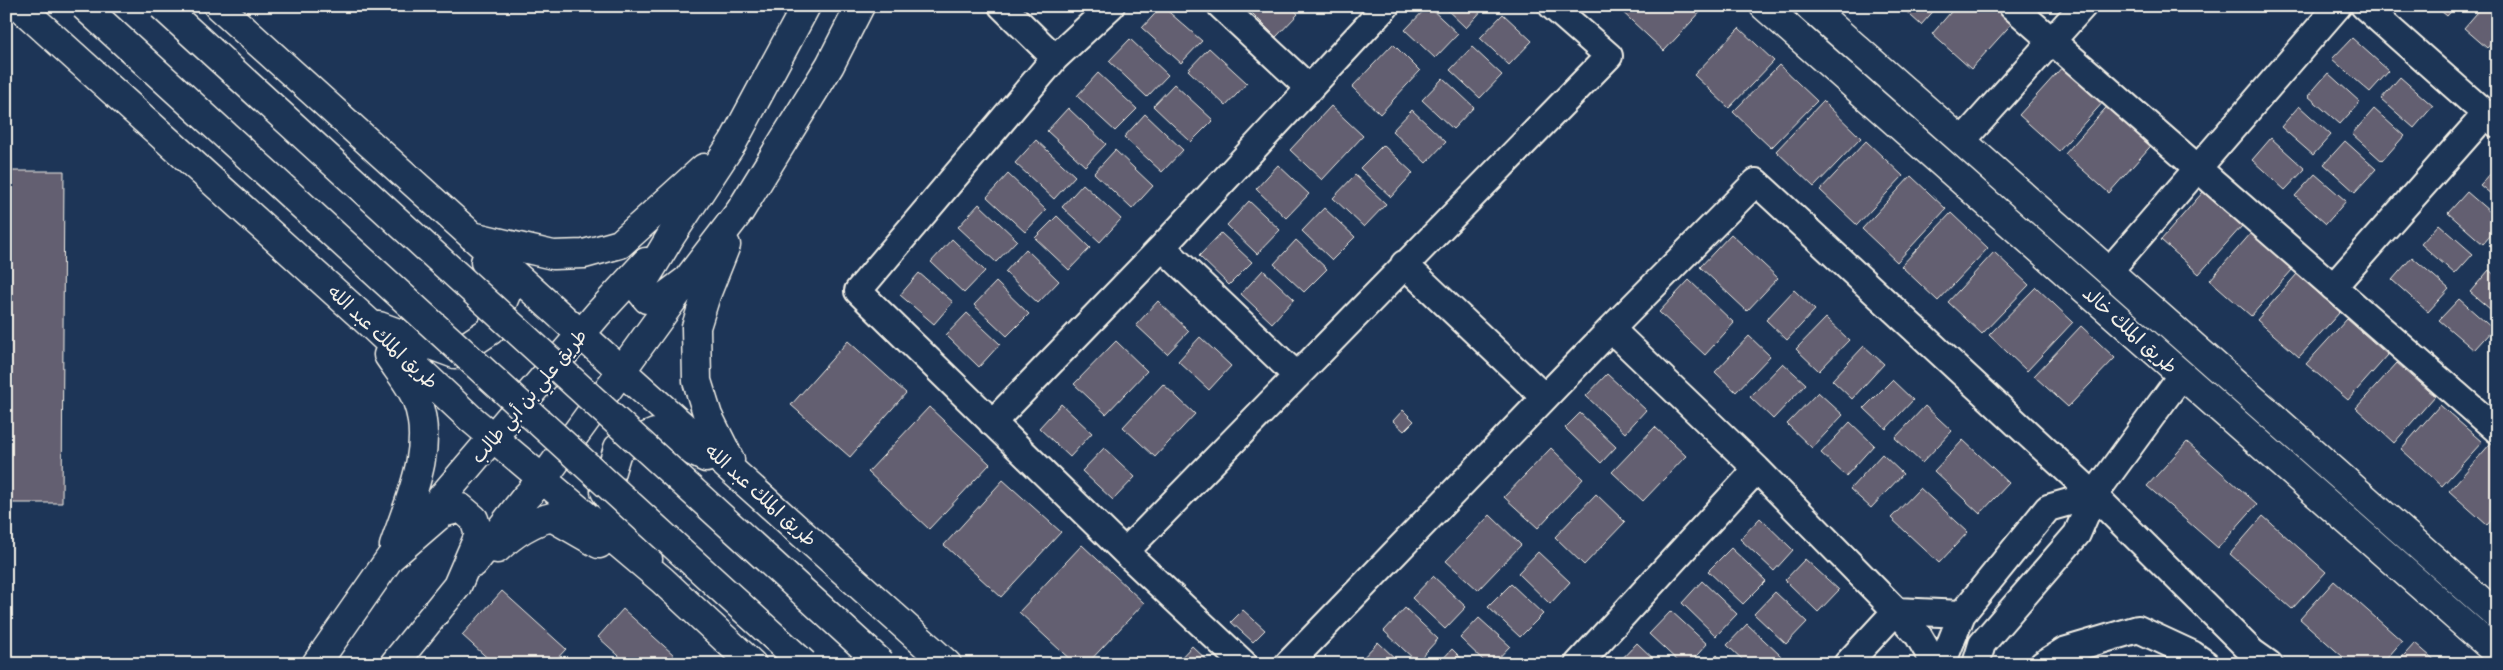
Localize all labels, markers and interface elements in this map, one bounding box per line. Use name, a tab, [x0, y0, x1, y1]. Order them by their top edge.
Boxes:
street label: طريق الملك عبد الله	[323, 280, 443, 394]
street label: طريق الملك خالد	[2078, 281, 2182, 379]
street label: طريق علي بن أبي طالب	[466, 324, 596, 471]
street label: طريق الملك عبد الله	[700, 439, 822, 551]

